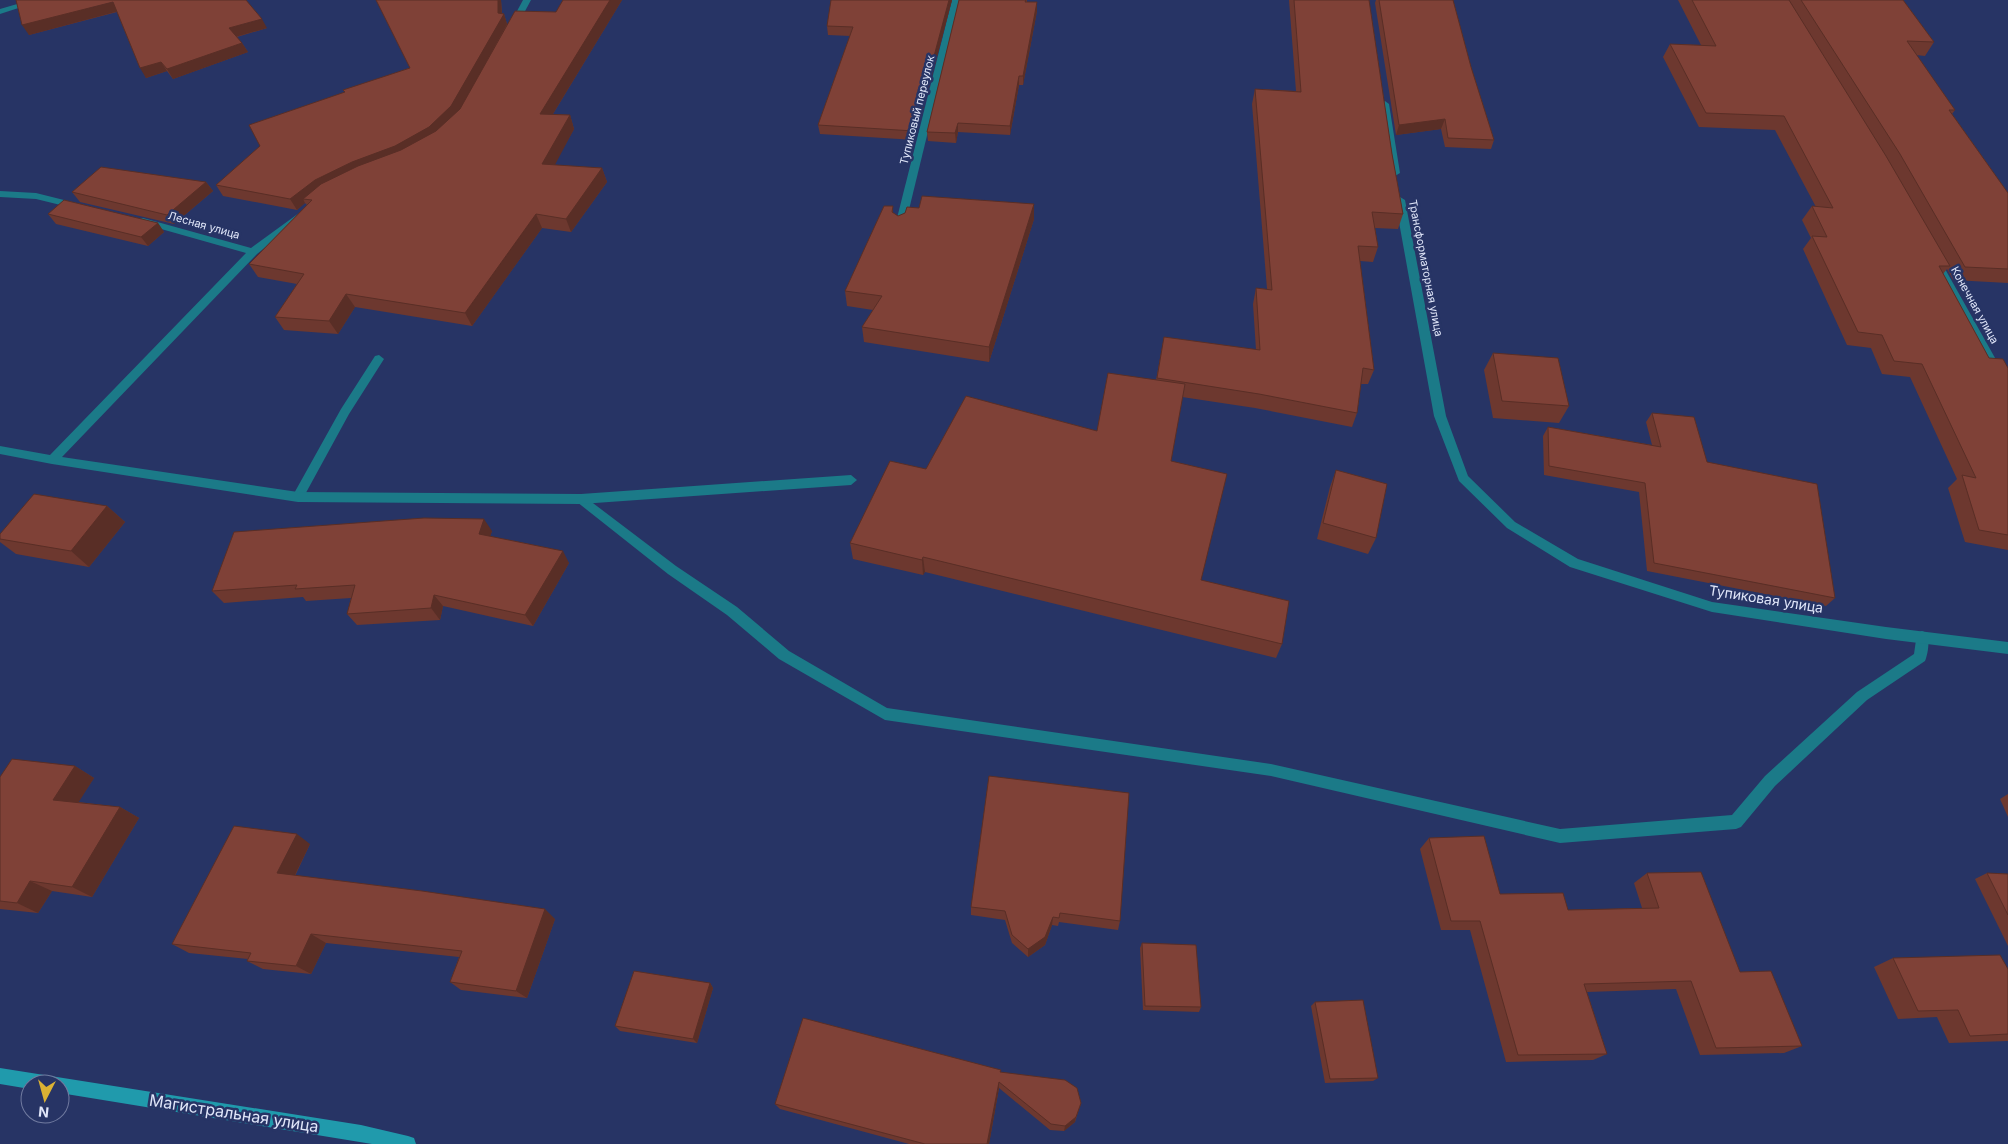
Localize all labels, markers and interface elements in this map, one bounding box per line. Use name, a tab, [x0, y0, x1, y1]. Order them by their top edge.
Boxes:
street label: Тупиковый переулок	[897, 54, 937, 166]
street label: Трансформаторная улица	[1406, 198, 1446, 338]
street label: Лесная улица	[166, 208, 242, 242]
street label: Конечная улица	[1948, 264, 2002, 346]
street label: Тупиковая улица	[1708, 581, 1824, 616]
north arrow	[20, 1074, 70, 1124]
street label: Магистральная улица	[148, 1090, 320, 1136]
text: N	[37, 1103, 50, 1121]

